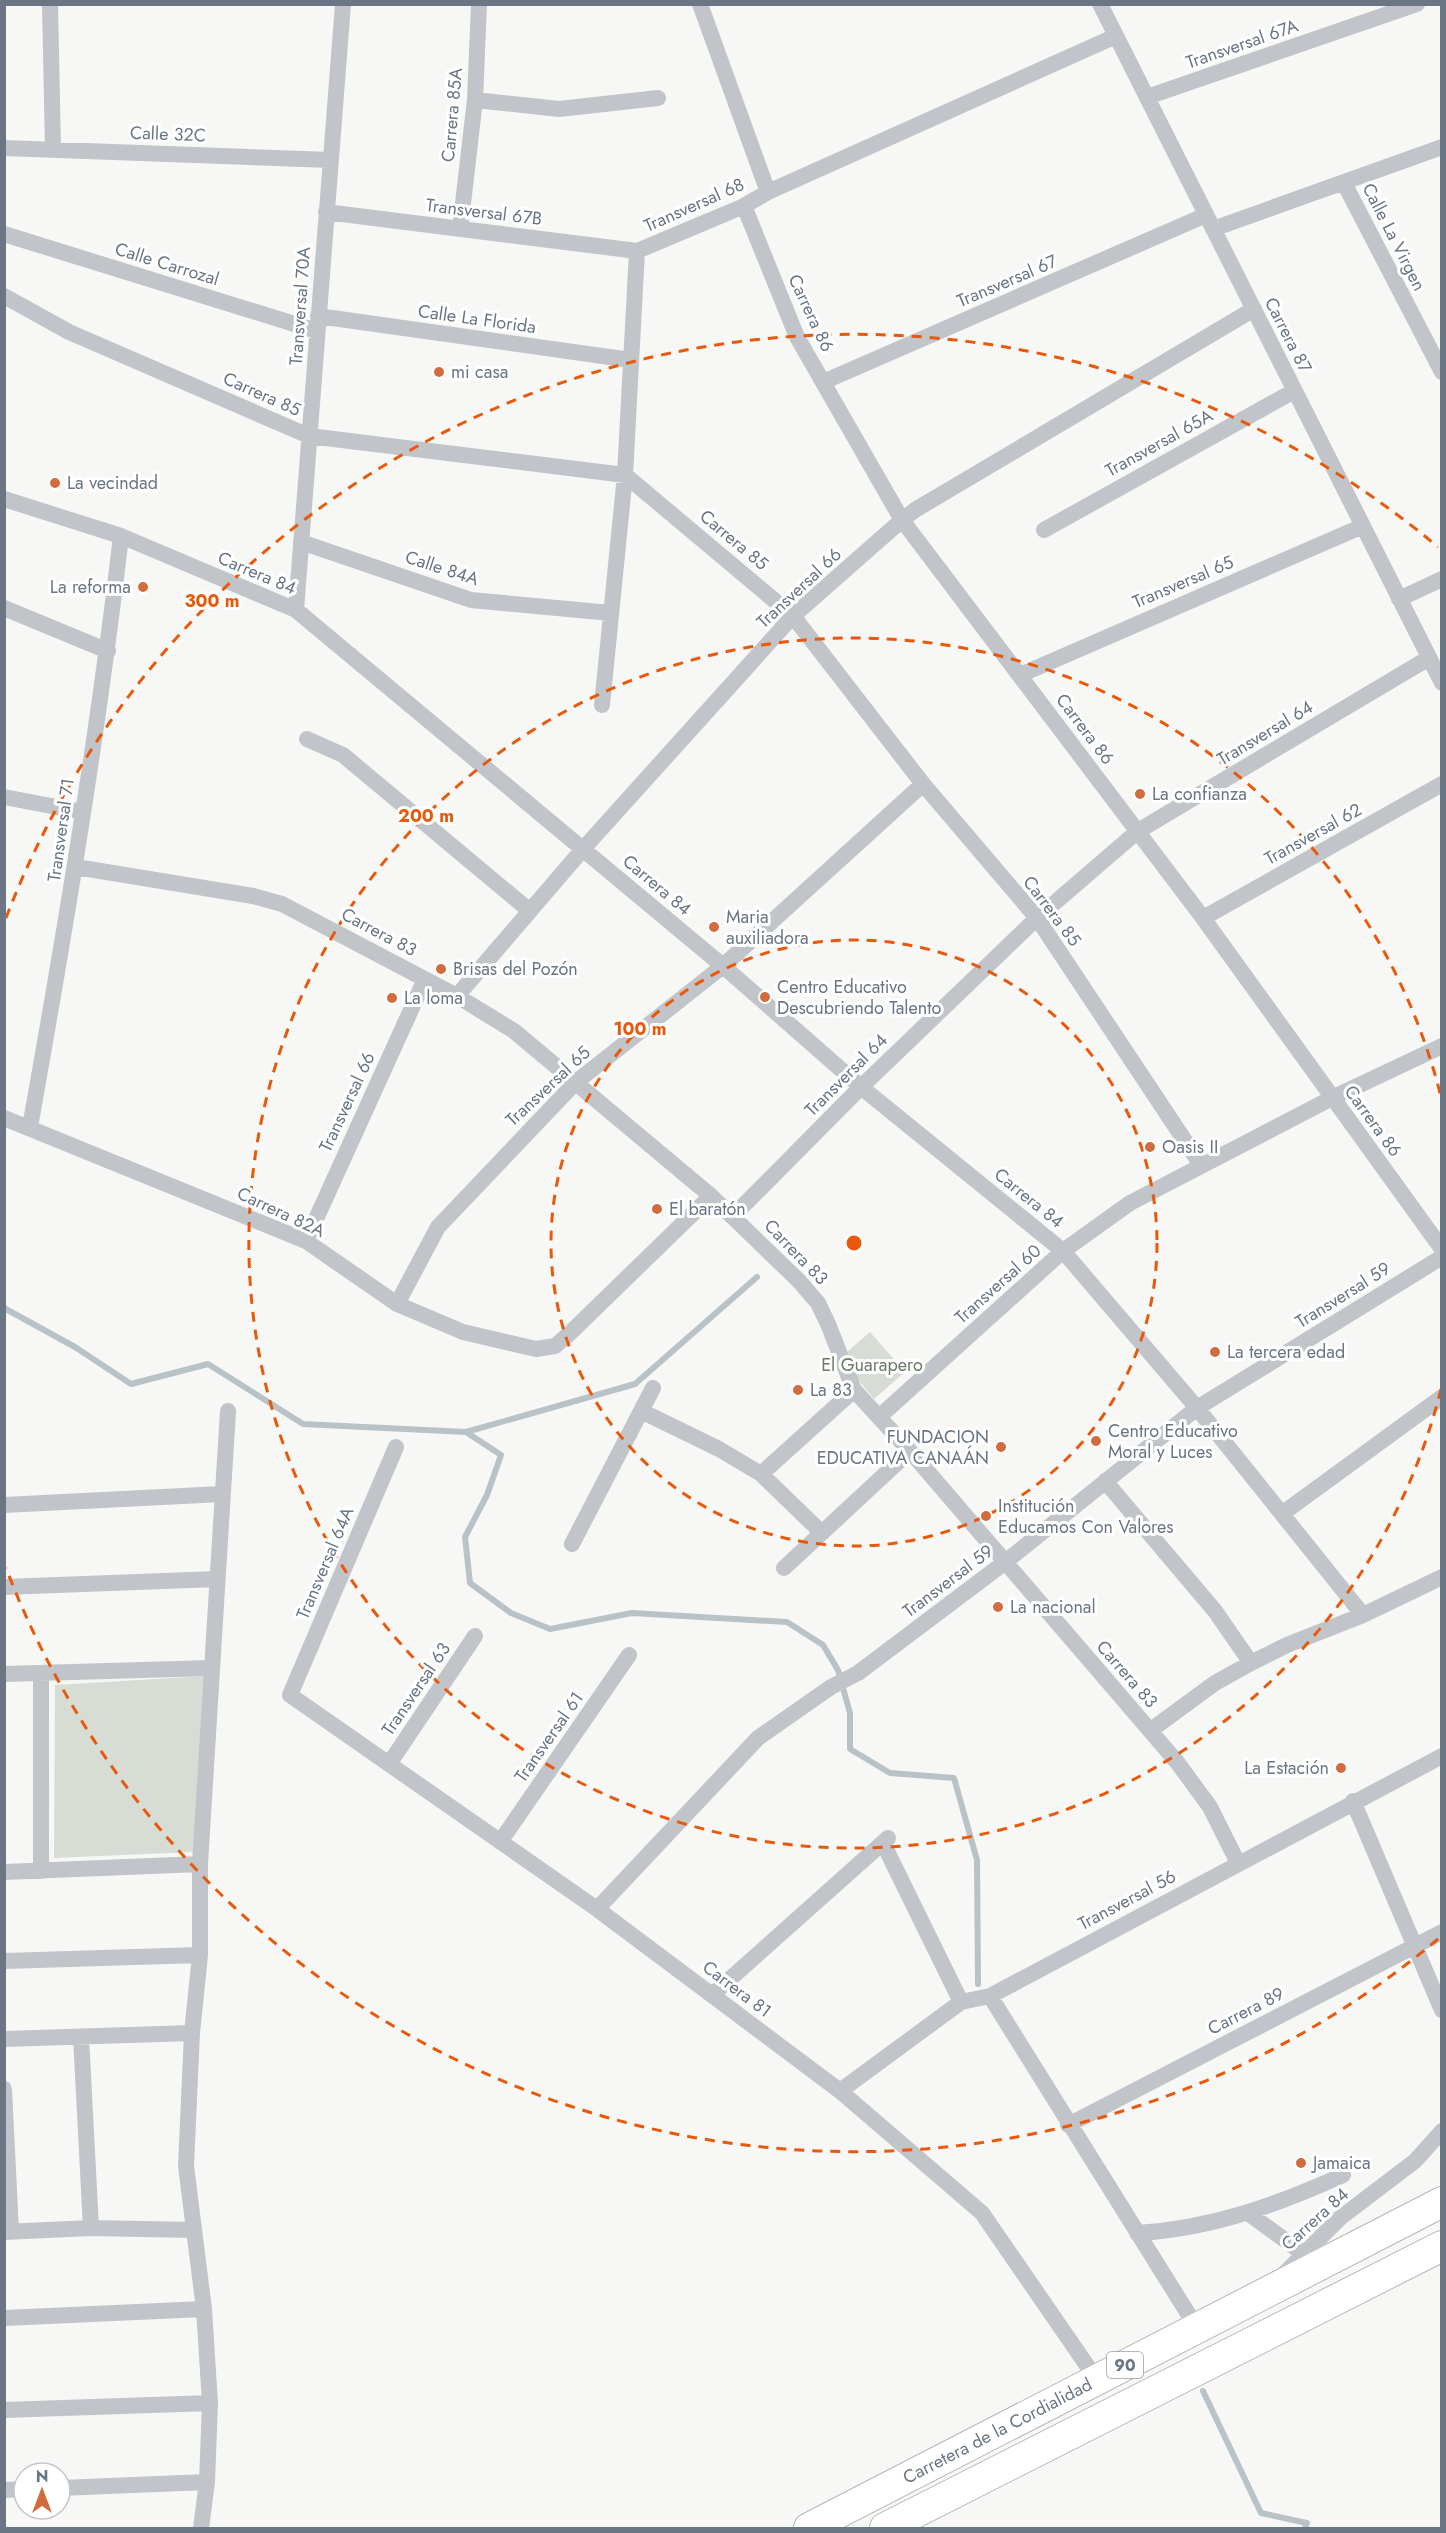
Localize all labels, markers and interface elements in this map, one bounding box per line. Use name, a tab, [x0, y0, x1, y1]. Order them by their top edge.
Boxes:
street label: Transversal 67A	[1183, 13, 1302, 75]
street label: Carrera 85A	[435, 67, 469, 163]
street label: Calle 32C	[129, 120, 207, 148]
street label: Transversal 68	[640, 171, 748, 239]
street label: Calle La Virgen	[1356, 179, 1432, 295]
street label: Transversal 67B	[424, 192, 544, 232]
street label: Calle Carrozal	[112, 236, 222, 292]
street label: Transversal 70A	[283, 246, 317, 366]
street label: Transversal 67	[953, 248, 1062, 314]
street label: Carrera 86	[782, 270, 840, 356]
street label: Carrera 87	[1258, 293, 1318, 378]
street label: Calle La Florida	[416, 298, 538, 340]
place label: mi casa	[451, 359, 508, 385]
street label: Carrera 85	[219, 365, 305, 423]
marker: mi casa	[432, 365, 446, 379]
street label: Transversal 65A	[1101, 403, 1218, 483]
place label: La vecindad	[67, 470, 158, 496]
marker: La vecindad	[48, 476, 62, 490]
street label: Carrera 85	[694, 504, 774, 576]
street label: Transversal 66	[751, 542, 847, 634]
street label: Calle 84A	[402, 544, 482, 592]
street label: Carrera 84	[214, 545, 300, 601]
street label: Transversal 65	[1128, 549, 1238, 615]
place label: La reforma	[50, 574, 131, 600]
marker: La reforma	[136, 580, 150, 594]
text: 300 m	[184, 588, 240, 614]
street label: Carrera 86	[1050, 688, 1120, 770]
street label: Transversal 64	[1212, 694, 1318, 772]
street label: Transversal 71	[41, 776, 81, 884]
place label: La confianza	[1152, 781, 1247, 807]
marker: La confianza	[1133, 787, 1147, 801]
street label: Transversal 62	[1260, 797, 1366, 871]
text: 200 m	[398, 803, 454, 829]
street label: Carrera 84	[617, 848, 697, 922]
street label: Carrera 85	[1017, 870, 1087, 952]
street label: Carrera 83	[337, 901, 422, 963]
place label: Maria auxiliadora	[726, 904, 809, 951]
marker: Maria auxiliadora	[707, 920, 721, 934]
place label: Brisas del Pozón	[453, 956, 578, 982]
marker: Brisas del Pozón	[434, 962, 448, 976]
place label: Centro Educativo Descubriendo Talento	[777, 974, 942, 1021]
place label: La loma	[404, 985, 463, 1011]
marker: Centro Educativo Descubriendo Talento	[758, 990, 772, 1004]
marker: La loma	[385, 991, 399, 1005]
text: 100 m	[613, 1016, 667, 1042]
street label: Transversal 64	[799, 1028, 893, 1122]
street label: Transversal 65	[500, 1040, 596, 1132]
street label: Transversal 66	[312, 1048, 382, 1156]
street label: Carrera 86	[1338, 1080, 1408, 1162]
place label: Oasis II	[1162, 1134, 1218, 1160]
marker: Oasis II	[1143, 1140, 1157, 1154]
street label: Carrera 84	[989, 1162, 1069, 1234]
street label: Carrera 82A	[233, 1180, 329, 1244]
place label: El baratón	[669, 1196, 746, 1222]
marker: El baratón	[650, 1202, 664, 1216]
street label: Carrera 83	[758, 1213, 834, 1291]
centre of rings	[844, 1233, 864, 1253]
street label: Transversal 60	[949, 1238, 1047, 1330]
street label: Transversal 59	[1291, 1256, 1395, 1334]
place label: La tercera edad	[1227, 1339, 1345, 1365]
marker: La tercera edad	[1208, 1345, 1222, 1359]
park label: El Guarapero	[821, 1352, 923, 1378]
place label: La 83	[810, 1377, 852, 1403]
marker: La 83	[791, 1383, 805, 1397]
place label: Centro Educativo Moral y Luces	[1108, 1418, 1238, 1465]
place label: FUNDACION EDUCATIVA CANAÁN	[817, 1424, 989, 1471]
marker: Centro Educativo Moral y Luces	[1089, 1434, 1103, 1448]
marker: FUNDACION EDUCATIVA CANAÁN	[994, 1440, 1008, 1454]
place label: Institución Educamos Con Valores	[998, 1493, 1174, 1540]
street label: Transversal 64A	[290, 1503, 360, 1623]
marker: Institución Educamos Con Valores	[979, 1509, 993, 1523]
street label: Transversal 59	[897, 1538, 999, 1624]
place label: La nacional	[1010, 1594, 1096, 1620]
marker: La nacional	[991, 1600, 1005, 1614]
street label: Carrera 83	[1090, 1634, 1164, 1714]
street label: Transversal 63	[375, 1637, 457, 1741]
street label: Transversal 61	[508, 1686, 590, 1788]
place label: La Estación	[1244, 1755, 1329, 1781]
marker: La Estación	[1334, 1761, 1348, 1775]
street label: Transversal 56	[1073, 1863, 1181, 1937]
street label: Carrera 81	[697, 1954, 777, 2024]
street label: Carrera 89	[1203, 1981, 1289, 2041]
place label: Jamaica	[1311, 2150, 1371, 2176]
marker: Jamaica	[1294, 2156, 1308, 2170]
street label: Carrera 84	[1276, 2182, 1354, 2256]
road number: 90	[1107, 2352, 1143, 2378]
street label: Carretera de la Cordialidad	[898, 2371, 1097, 2490]
north arrow	[12, 2461, 72, 2521]
text: N	[36, 2465, 48, 2488]

